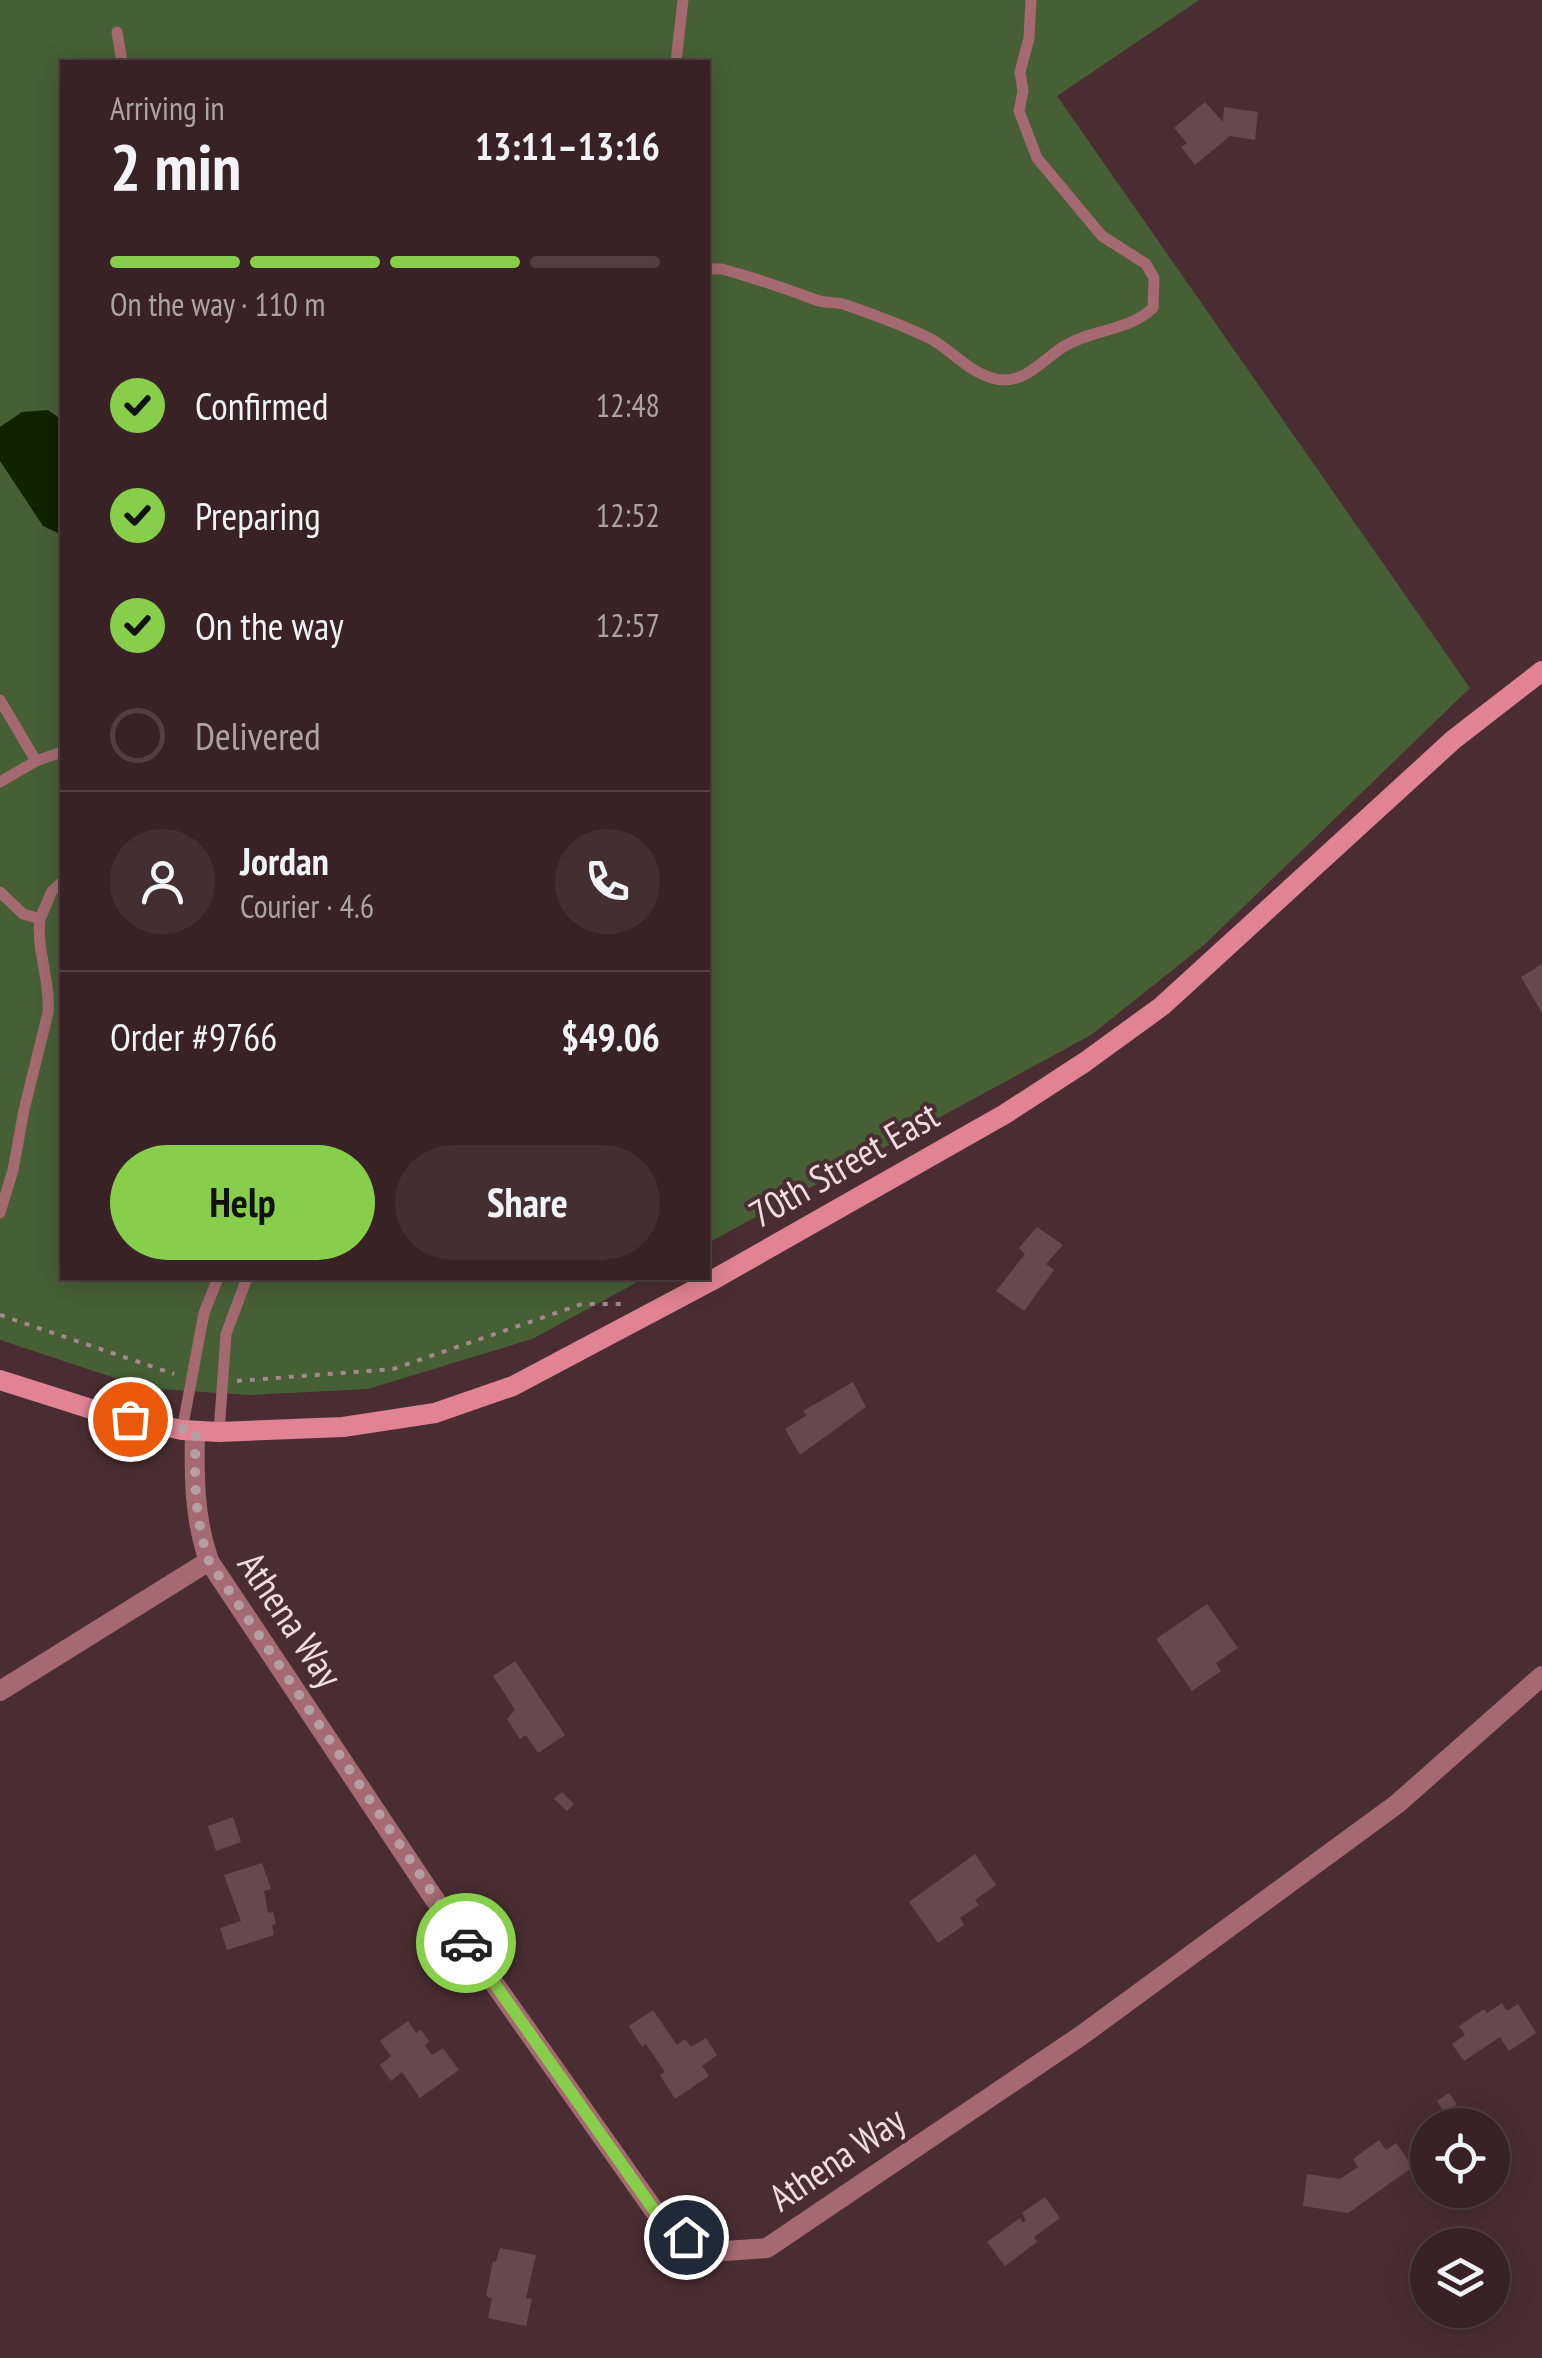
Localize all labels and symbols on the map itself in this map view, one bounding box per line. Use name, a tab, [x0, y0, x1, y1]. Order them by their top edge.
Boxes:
street label: 70th Street East	[740, 1089, 947, 1238]
pin	[88, 1377, 173, 1462]
street label: Athena Way	[228, 1542, 355, 1697]
courier	[416, 1893, 516, 1993]
street label: Athena Way	[759, 2094, 914, 2221]
pin	[644, 2195, 729, 2280]

